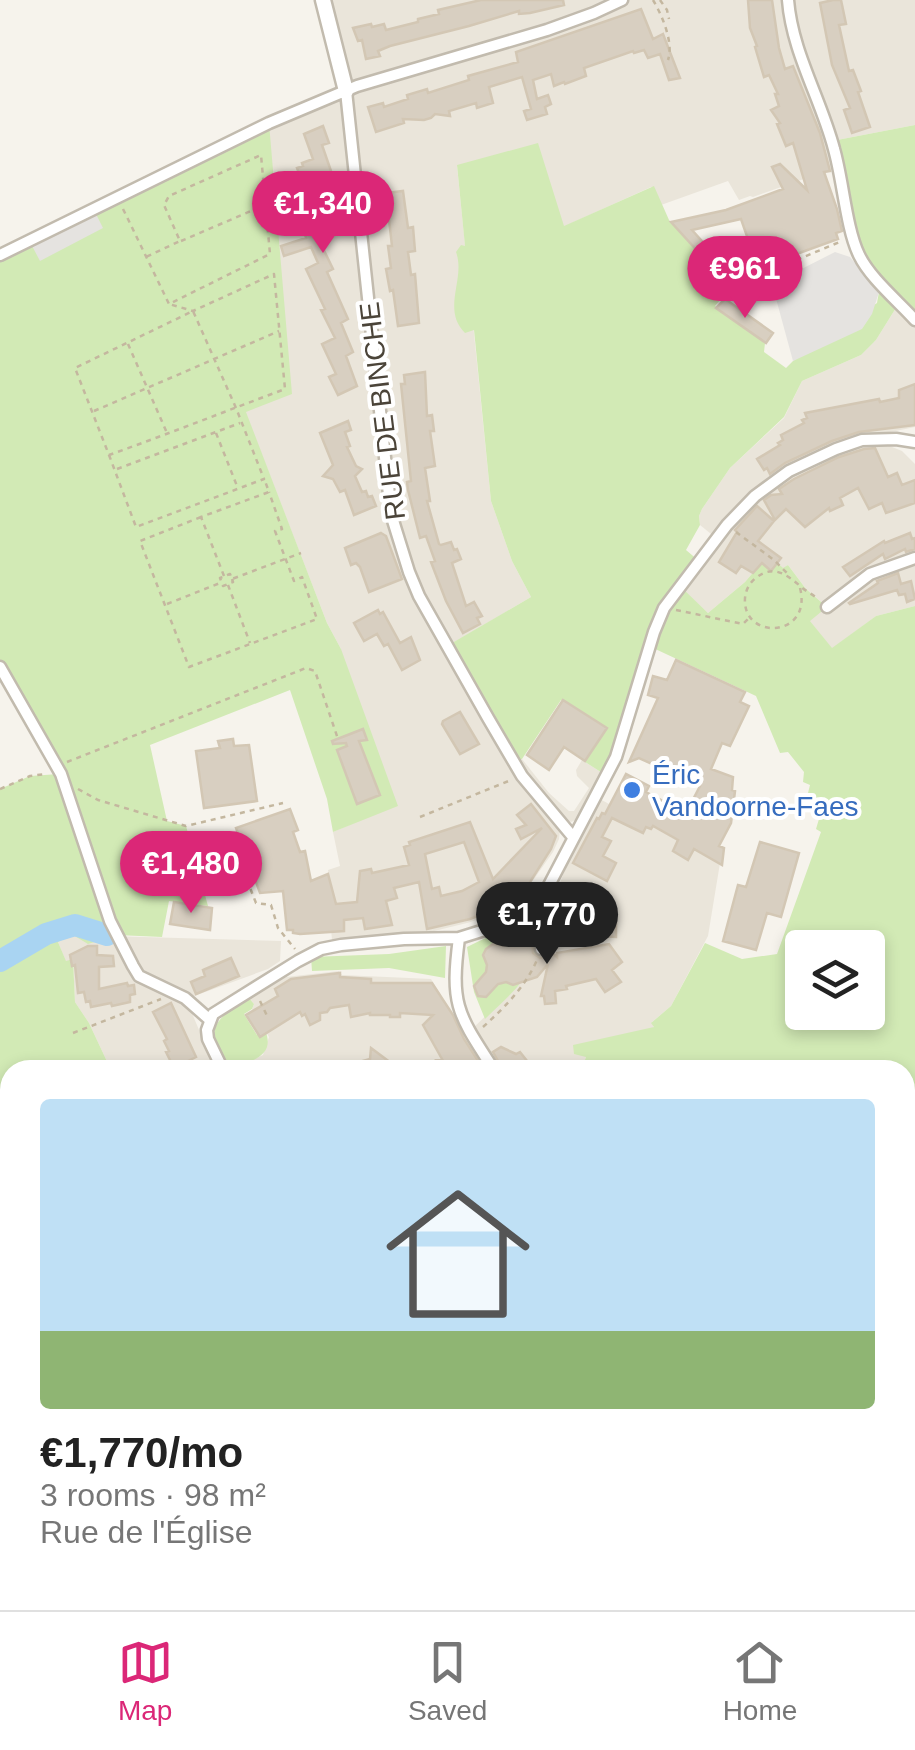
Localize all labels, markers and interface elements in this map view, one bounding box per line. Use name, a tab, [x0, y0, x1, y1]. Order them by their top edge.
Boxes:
pin: €1,340	[242, 171, 404, 256]
text: €1,340	[274, 185, 372, 221]
pin: €961	[686, 236, 804, 321]
text: €961	[709, 250, 781, 286]
street label: RUE DE BINCHE	[354, 300, 411, 522]
place label: Éric Vandoorne-Faes	[652, 759, 859, 822]
marker: Éric Vandoorne-Faes	[621, 779, 643, 801]
pin: €1,480	[110, 831, 272, 916]
text: €1,480	[142, 845, 240, 881]
pin: €1,770	[466, 882, 628, 967]
text: €1,770	[498, 896, 596, 932]
map controls	[785, 930, 885, 1030]
button: layers	[785, 930, 885, 1030]
icon: home	[368, 1164, 548, 1344]
text: €1,770/mo	[40, 1429, 243, 1476]
text: 3 rooms · 98 m²	[40, 1477, 266, 1513]
text: Rue de l'Église	[40, 1514, 252, 1550]
tab: Map	[118, 1635, 173, 1727]
tab: Saved	[408, 1635, 487, 1727]
tab: Home	[723, 1635, 797, 1727]

